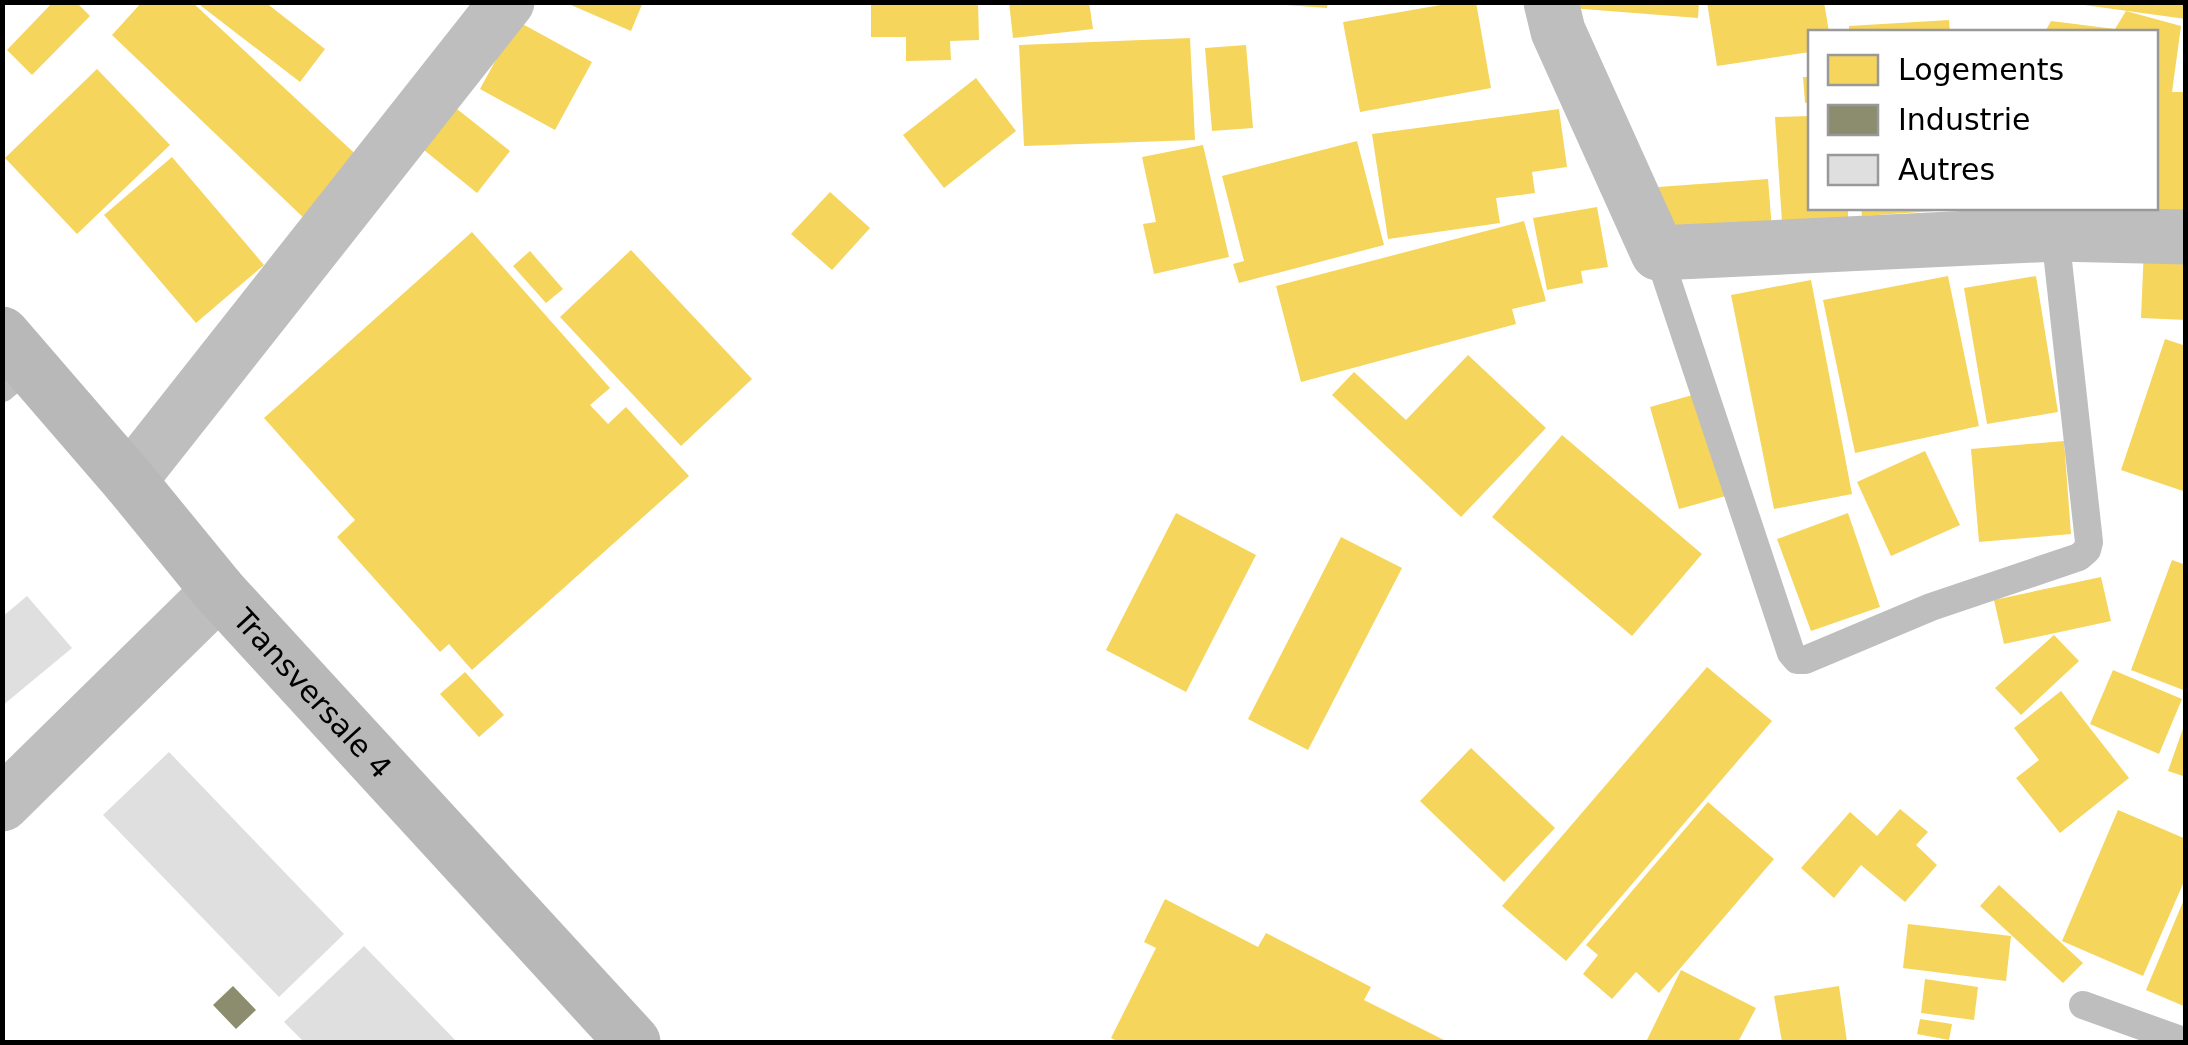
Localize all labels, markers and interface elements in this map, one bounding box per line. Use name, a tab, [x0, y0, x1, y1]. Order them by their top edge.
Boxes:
legend	[1808, 30, 2158, 210]
text: Logements	[1898, 52, 2064, 87]
text: Industrie	[1898, 102, 2030, 137]
text: Autres	[1898, 152, 1995, 187]
street label: Transversale 4	[226, 600, 399, 785]

